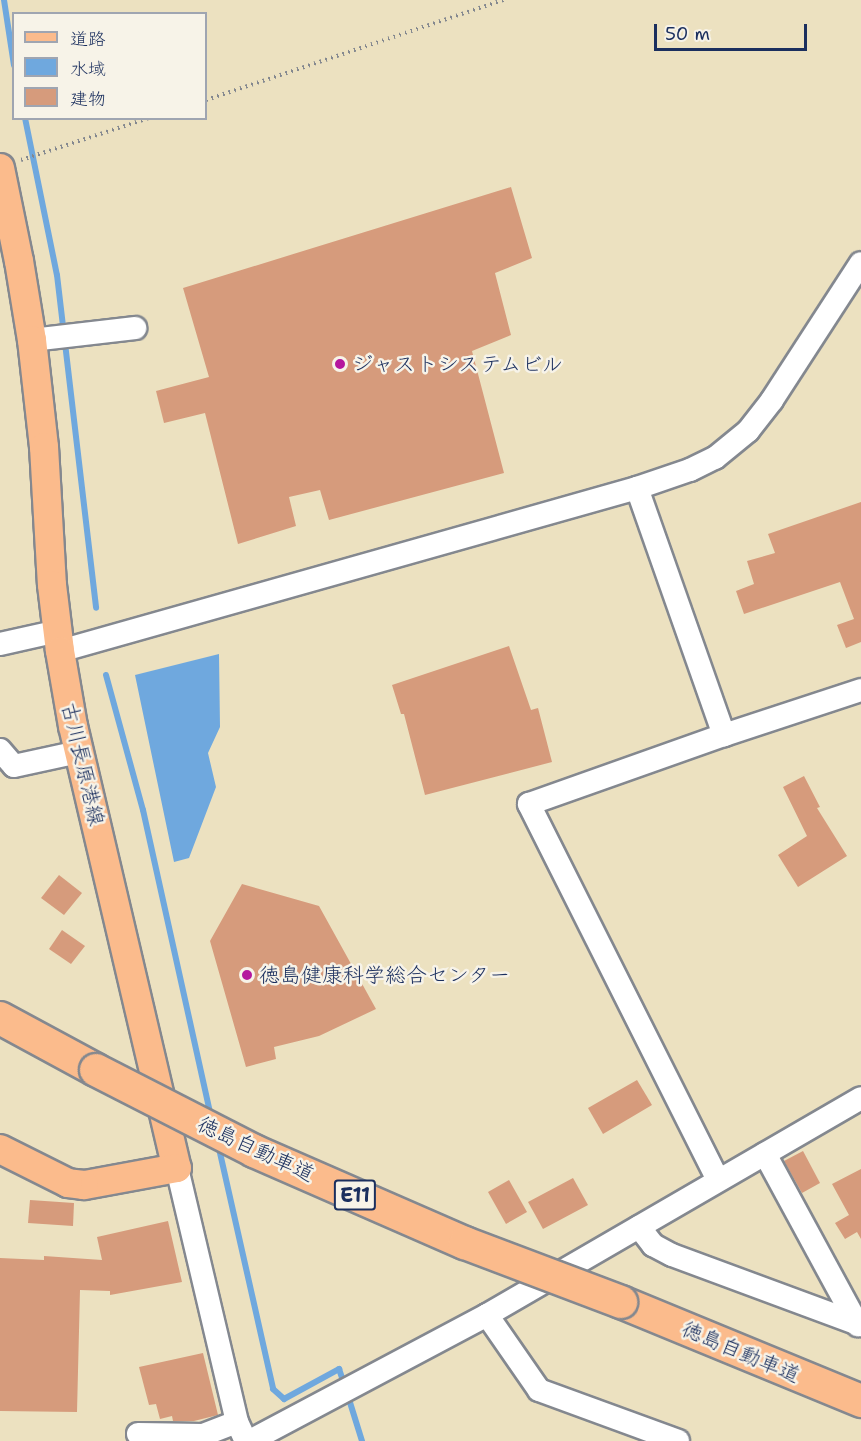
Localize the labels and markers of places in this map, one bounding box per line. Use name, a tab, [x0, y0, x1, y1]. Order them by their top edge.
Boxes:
place label: ジャストシステムビル	[352, 351, 562, 377]
marker: ジャストシステムビル	[333, 357, 347, 371]
place label: 徳島健康科学総合センター	[259, 962, 511, 988]
marker: 徳島健康科学総合センター	[240, 968, 254, 982]

